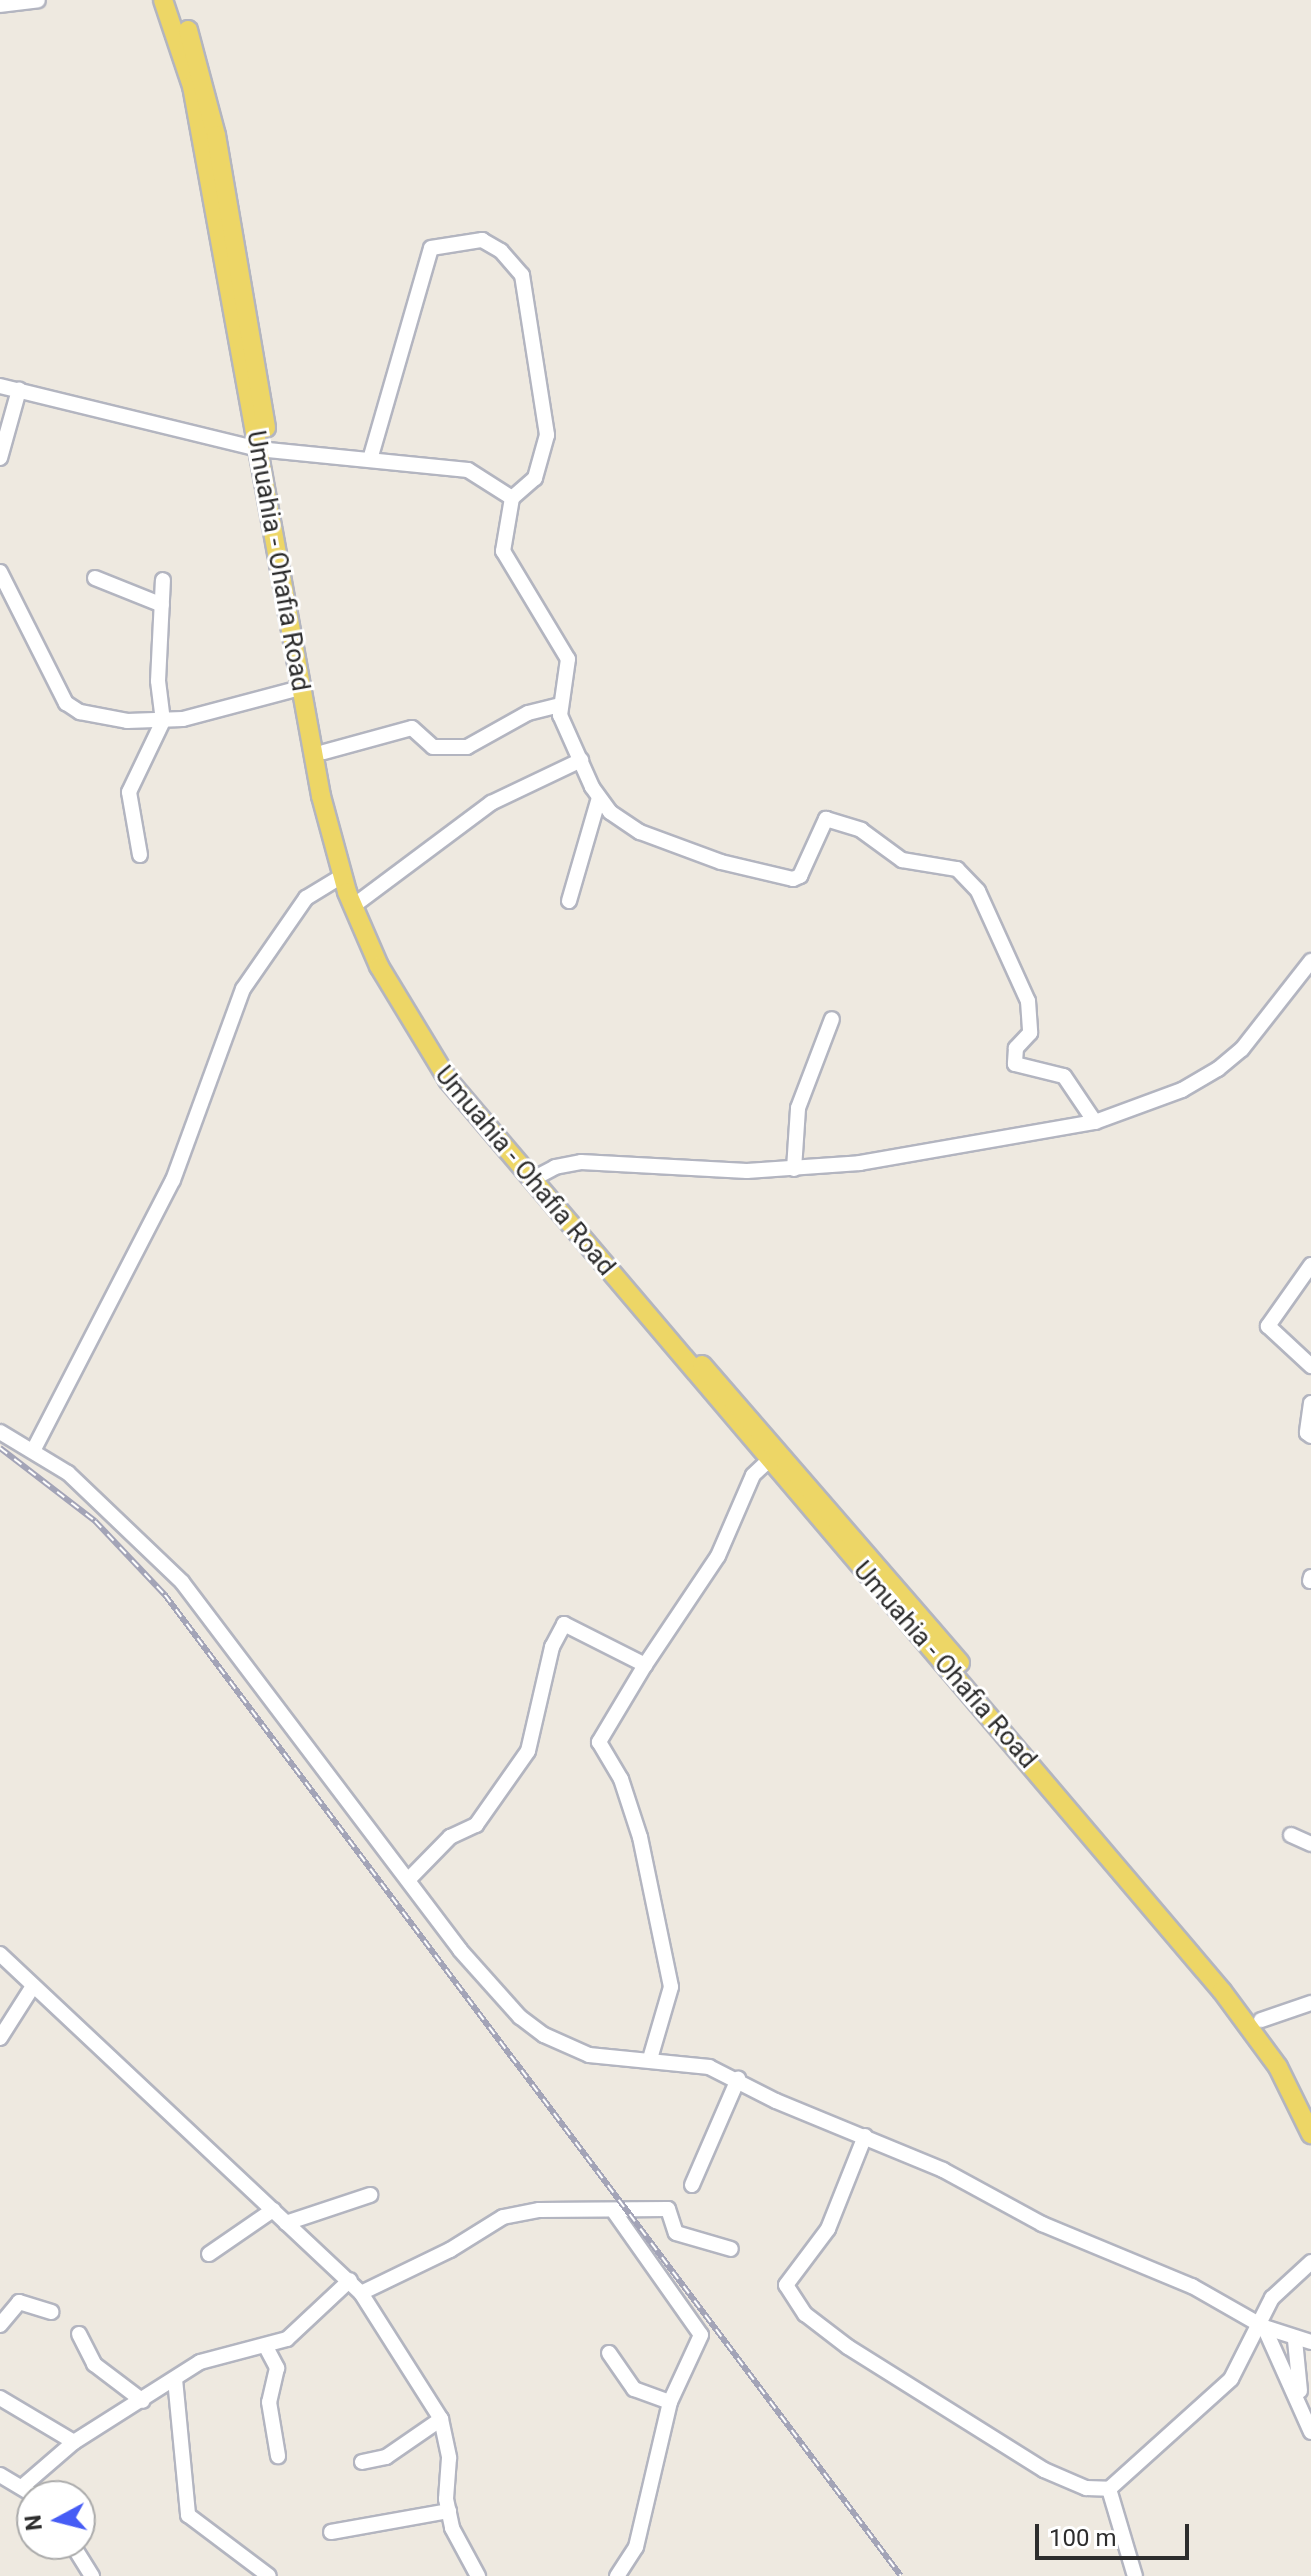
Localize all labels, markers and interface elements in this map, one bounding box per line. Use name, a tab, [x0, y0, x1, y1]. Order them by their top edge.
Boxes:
street label: Umuahia - Ohafia Road	[240, 428, 316, 694]
street label: Umuahia - Ohafia Road	[428, 1060, 622, 1282]
street label: Umuahia - Ohafia Road	[847, 1555, 1043, 1775]
north arrow	[16, 2480, 96, 2560]
scale bar	[1039, 2508, 1193, 2558]
text: N	[20, 2514, 47, 2532]
text: 100 m	[1049, 2524, 1116, 2552]

